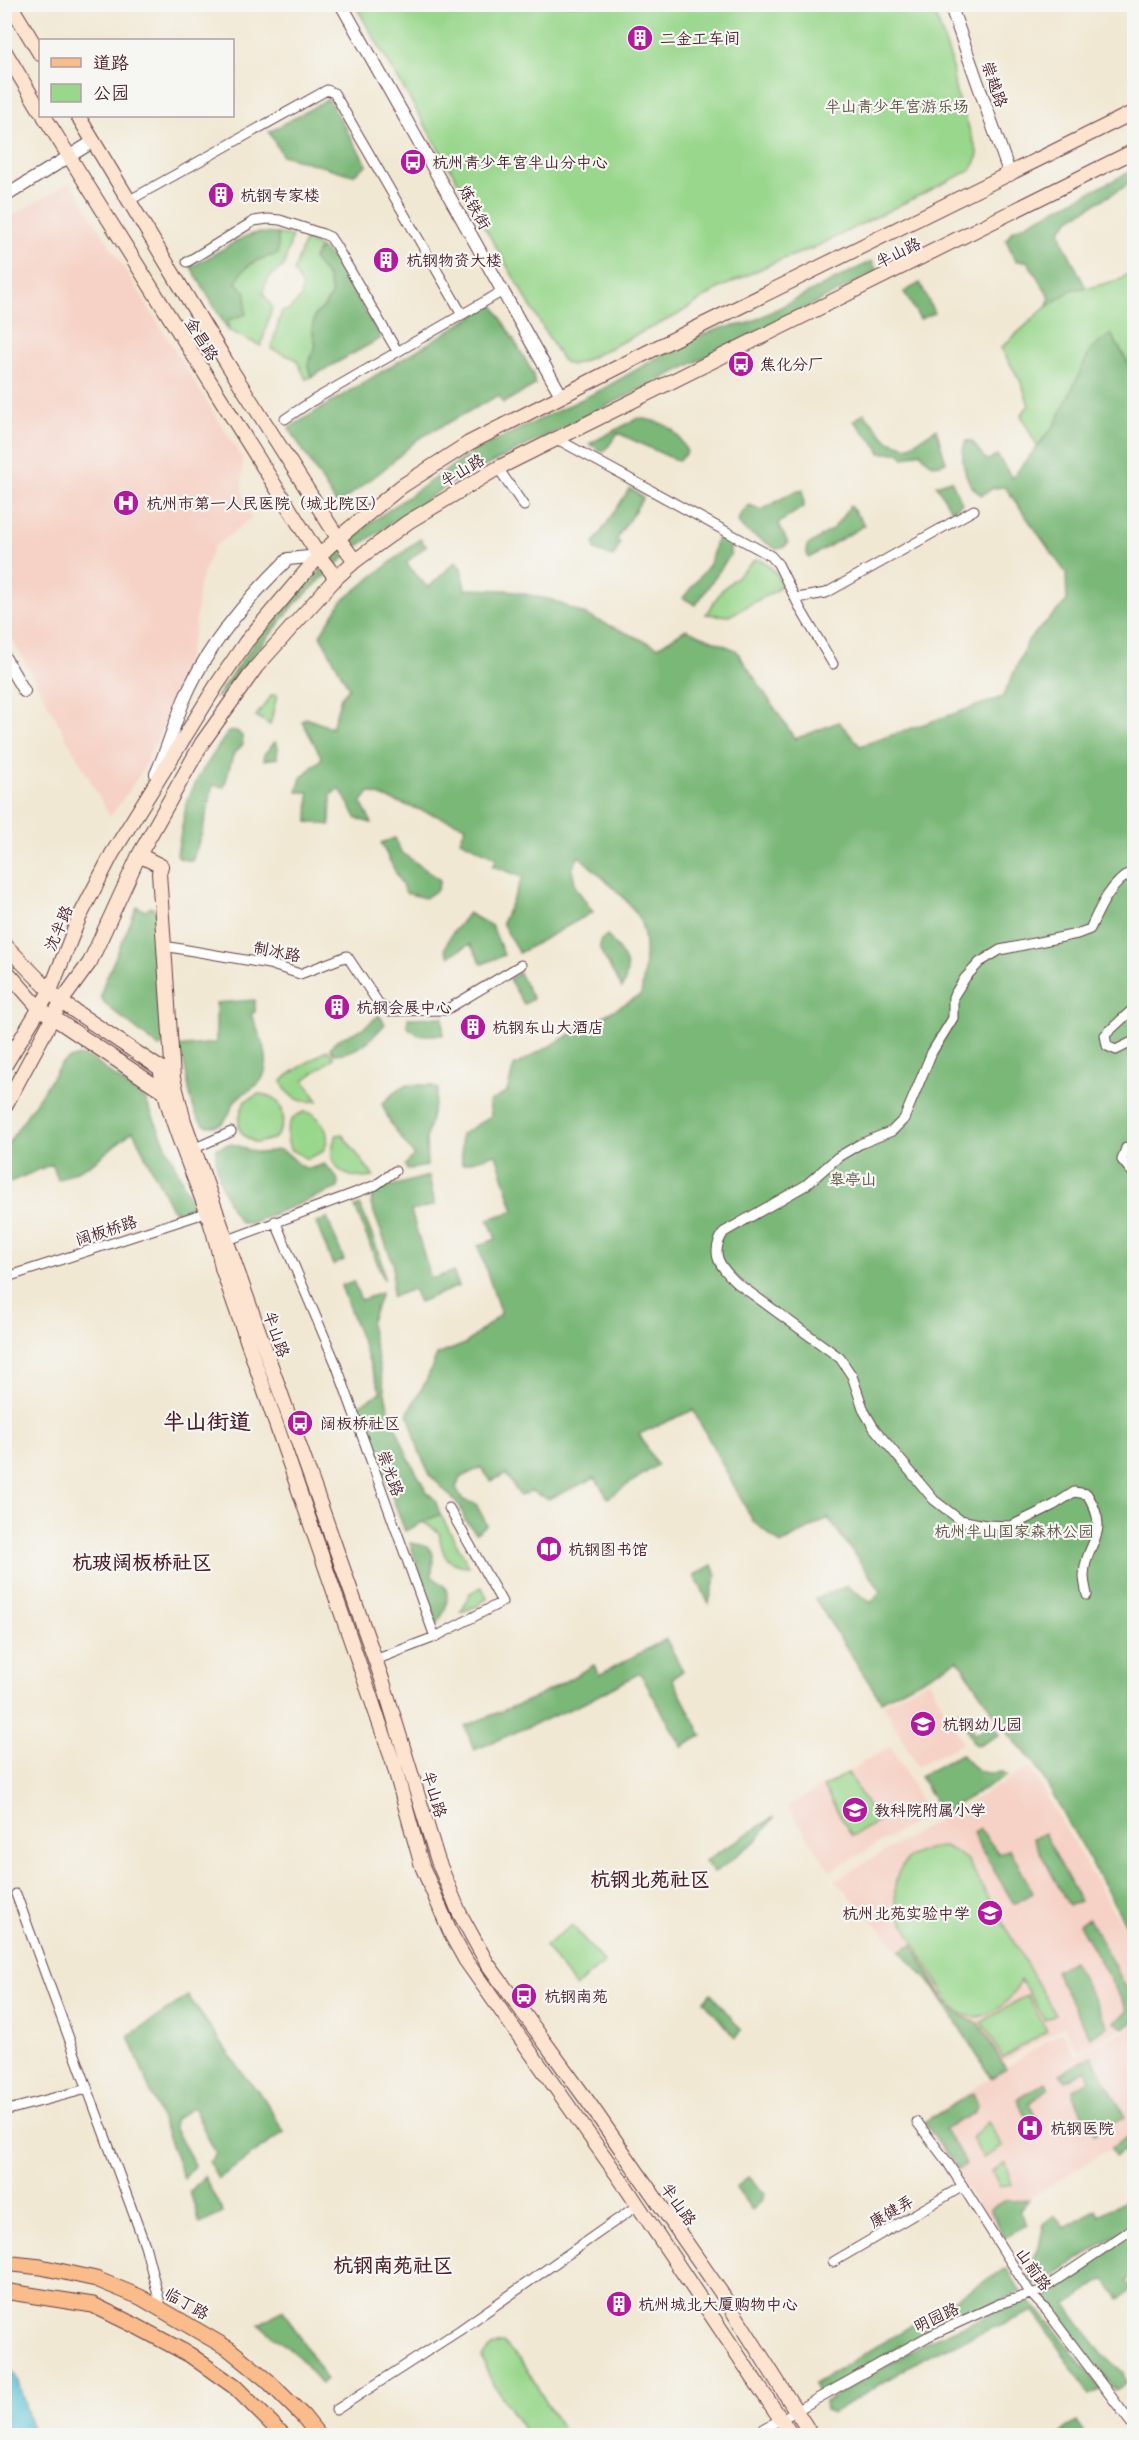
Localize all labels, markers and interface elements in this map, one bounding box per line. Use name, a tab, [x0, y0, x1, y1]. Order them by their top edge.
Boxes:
building icon: 二金工车间	[625, 23, 655, 53]
place label: 二金工车间	[660, 28, 740, 48]
legend	[39, 39, 234, 117]
text: 道路	[93, 51, 129, 74]
street label: 崇越路	[978, 58, 1012, 110]
text: 公园	[93, 81, 129, 104]
park label: 半山青少年宫游乐场	[825, 96, 969, 116]
bus stop icon: 杭州青少年宫半山分中心	[398, 147, 428, 177]
place label: 杭州青少年宫半山分中心	[432, 152, 608, 172]
building icon: 杭钢专家楼	[206, 180, 236, 210]
street label: 炼铁街	[455, 181, 495, 233]
place label: 杭钢专家楼	[240, 185, 320, 205]
street label: 半山路	[872, 232, 924, 272]
building icon: 杭钢物资大楼	[371, 245, 401, 275]
place label: 杭钢物资大楼	[406, 250, 502, 270]
street label: 金昌路	[181, 313, 223, 365]
bus stop icon: 焦化分厂	[726, 349, 756, 379]
place label: 焦化分厂	[760, 354, 824, 374]
street label: 半山路	[436, 449, 488, 491]
hospital icon: 杭州市第一人民医院（城北院区）	[111, 488, 141, 518]
place label: 杭州市第一人民医院（城北院区）	[146, 493, 386, 513]
street label: 沈半路	[39, 902, 77, 954]
street label: 制冰路	[252, 937, 302, 965]
building icon: 杭钢会展中心	[322, 992, 352, 1022]
place label: 杭钢会展中心	[356, 997, 452, 1017]
building icon: 杭钢东山大酒店	[458, 1012, 488, 1042]
place label: 杭钢东山大酒店	[492, 1017, 604, 1037]
park label: 皋亭山	[829, 1169, 877, 1189]
street label: 阔板桥路	[72, 1211, 140, 1249]
street label: 半山路	[260, 1308, 294, 1360]
district label: 半山街道	[163, 1407, 251, 1435]
bus stop icon: 阔板桥社区	[285, 1408, 315, 1438]
place label: 阔板桥社区	[320, 1413, 400, 1433]
street label: 崇光路	[373, 1447, 409, 1499]
park label: 杭州半山国家森林公园	[934, 1521, 1094, 1541]
library icon: 杭钢图书馆	[534, 1534, 564, 1564]
place label: 杭钢图书馆	[568, 1539, 648, 1559]
district label: 杭玻阔板桥社区	[72, 1549, 212, 1574]
school or university icon: 杭钢幼儿园	[908, 1709, 938, 1739]
place label: 杭钢幼儿园	[942, 1714, 1022, 1734]
street label: 半山路	[418, 1768, 452, 1820]
school or university icon: 教科院附属小学	[840, 1795, 870, 1825]
place label: 教科院附属小学	[874, 1800, 986, 1820]
district label: 杭钢北苑社区	[590, 1866, 710, 1891]
school or university icon: 杭州北苑实验中学	[975, 1898, 1005, 1928]
place label: 杭州北苑实验中学	[842, 1903, 970, 1923]
bus stop icon: 杭钢南苑	[509, 1981, 539, 2011]
place label: 杭钢南苑	[544, 1986, 608, 2006]
hospital icon: 杭钢医院	[1015, 2113, 1045, 2143]
place label: 杭钢医院	[1050, 2118, 1114, 2138]
street label: 半山路	[657, 2179, 701, 2229]
street label: 康健弄	[865, 2190, 917, 2232]
street label: 山前路	[1012, 2244, 1056, 2294]
district label: 杭钢南苑社区	[333, 2252, 453, 2277]
street label: 临丁路	[161, 2283, 213, 2323]
building icon: 杭州城北大厦购物中心	[604, 2289, 634, 2319]
place label: 杭州城北大厦购物中心	[638, 2294, 798, 2314]
street label: 明园路	[910, 2298, 962, 2336]

